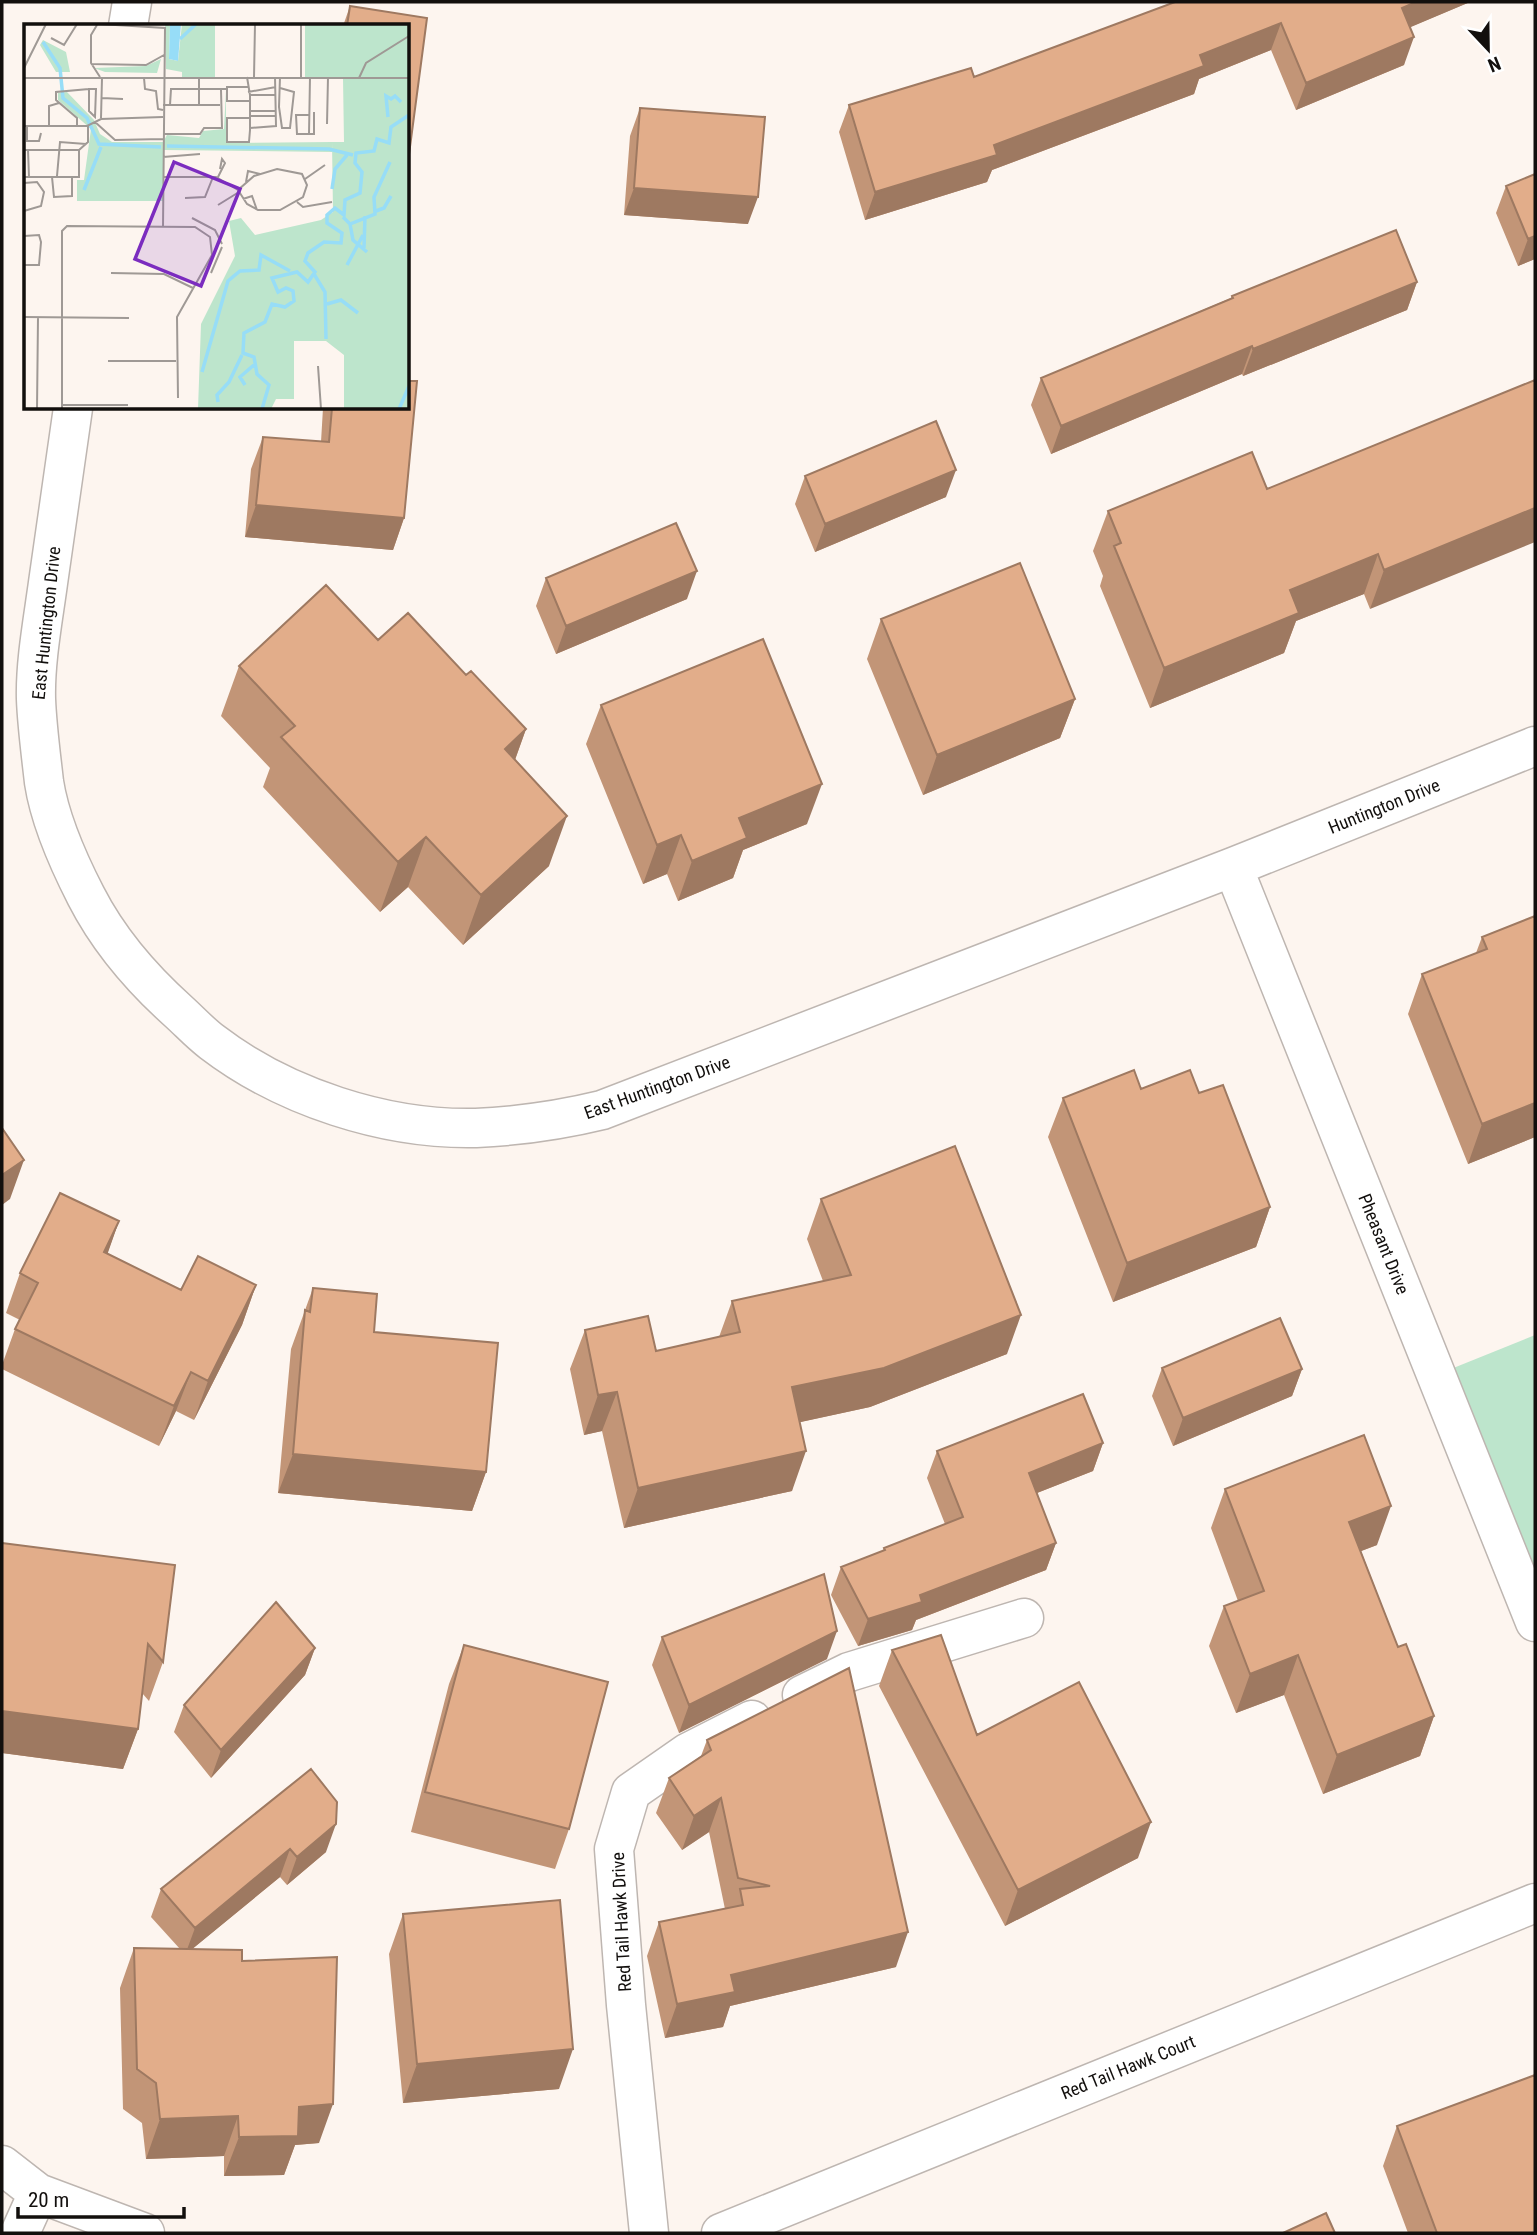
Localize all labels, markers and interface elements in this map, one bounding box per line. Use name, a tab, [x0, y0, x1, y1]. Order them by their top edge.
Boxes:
north arrow	[1453, 14, 1523, 84]
inset map	[24, 24, 410, 410]
text: N	[1484, 51, 1504, 77]
street label: East Huntington Drive	[28, 545, 64, 701]
street label: Huntington Drive	[1325, 774, 1443, 838]
street label: East Huntington Drive	[581, 1051, 733, 1123]
street label: Pheasant Drive	[1354, 1191, 1414, 1297]
street label: Red Tail Hawk Drive	[607, 1852, 635, 1992]
street label: Red Tail Hawk Court	[1058, 2030, 1198, 2104]
scale bar	[18, 2176, 184, 2220]
text: 20 m	[28, 2188, 69, 2212]

